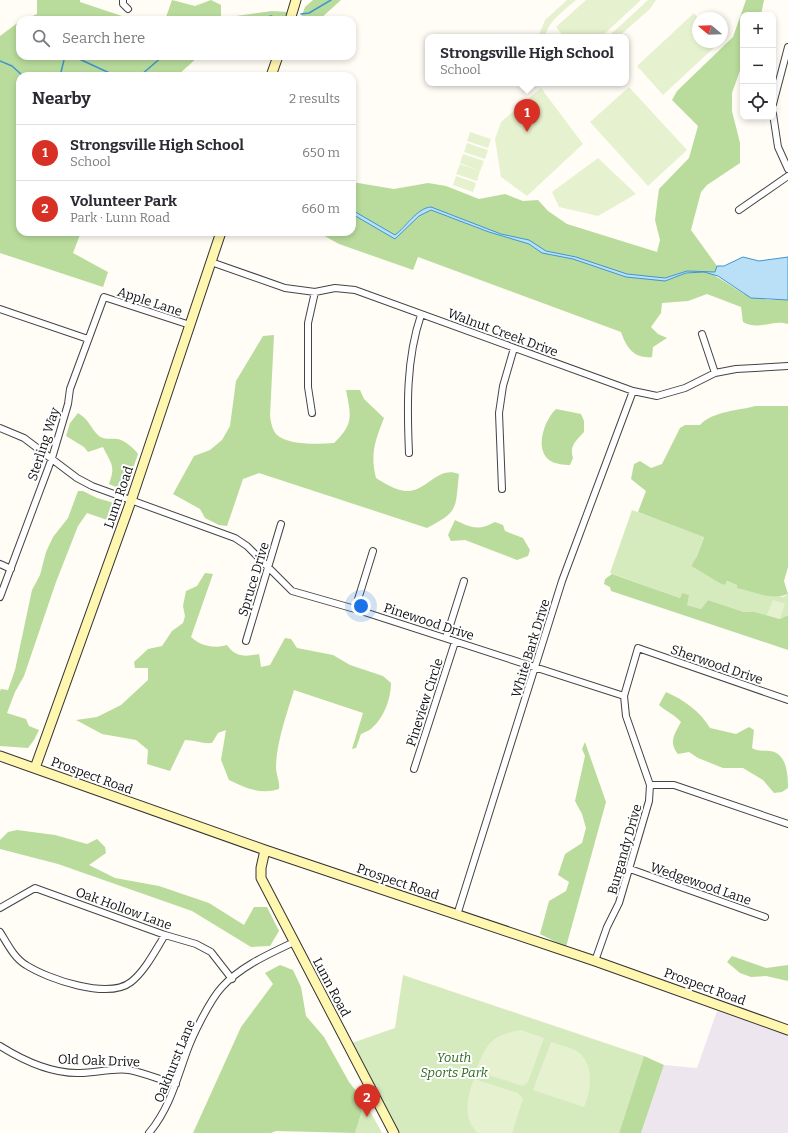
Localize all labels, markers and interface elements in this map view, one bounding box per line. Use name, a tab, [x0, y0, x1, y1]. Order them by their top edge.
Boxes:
north arrow	[692, 12, 728, 48]
map controls	[740, 12, 776, 120]
button: +	[740, 12, 776, 48]
search box	[16, 16, 356, 60]
icon: search	[30, 27, 52, 49]
text: Search here	[62, 29, 145, 47]
popup	[425, 34, 629, 86]
text: Strongsville High School	[440, 44, 614, 62]
button: −	[740, 48, 776, 84]
text: School	[440, 62, 481, 77]
button: locate	[740, 84, 776, 120]
text: Nearby	[32, 88, 91, 109]
text: 2 results	[289, 91, 340, 106]
pin: 1	[514, 99, 540, 132]
text: Strongsville High School	[70, 136, 244, 154]
text: 1	[42, 145, 48, 160]
text: 650 m	[302, 145, 340, 160]
text: School	[70, 154, 111, 169]
text: Volunteer Park	[70, 192, 177, 210]
text: 2	[41, 201, 49, 216]
text: 660 m	[301, 201, 340, 216]
text: Park · Lunn Road	[70, 210, 170, 225]
street label: Apple Lane	[115, 284, 184, 319]
street label: Walnut Creek Drive	[446, 306, 560, 359]
street label: Sterling Way	[25, 405, 62, 483]
street label: Lunn Road	[101, 464, 136, 530]
street label: Spruce Drive	[235, 540, 272, 618]
your location	[351, 596, 371, 616]
street label: White Bark Drive	[508, 597, 553, 699]
street label: Pinewood Drive	[382, 600, 476, 643]
street label: Sherwood Drive	[669, 642, 765, 687]
street label: Pineview Circle	[403, 656, 446, 748]
street label: Prospect Road	[49, 754, 135, 797]
street label: Burgandy Drive	[604, 802, 645, 896]
street label: Wedgewood Lane	[648, 859, 753, 908]
street label: Prospect Road	[355, 860, 441, 903]
street label: Oak Hollow Lane	[74, 884, 174, 933]
street label: Lunn Road	[310, 955, 353, 1020]
street label: Prospect Road	[662, 965, 748, 1008]
street label: Oakhurst Lane	[151, 1017, 198, 1105]
park label: Youth Sports Park	[420, 1050, 489, 1080]
street label: Old Oak Drive	[58, 1052, 140, 1069]
pin: 2	[354, 1084, 380, 1117]

